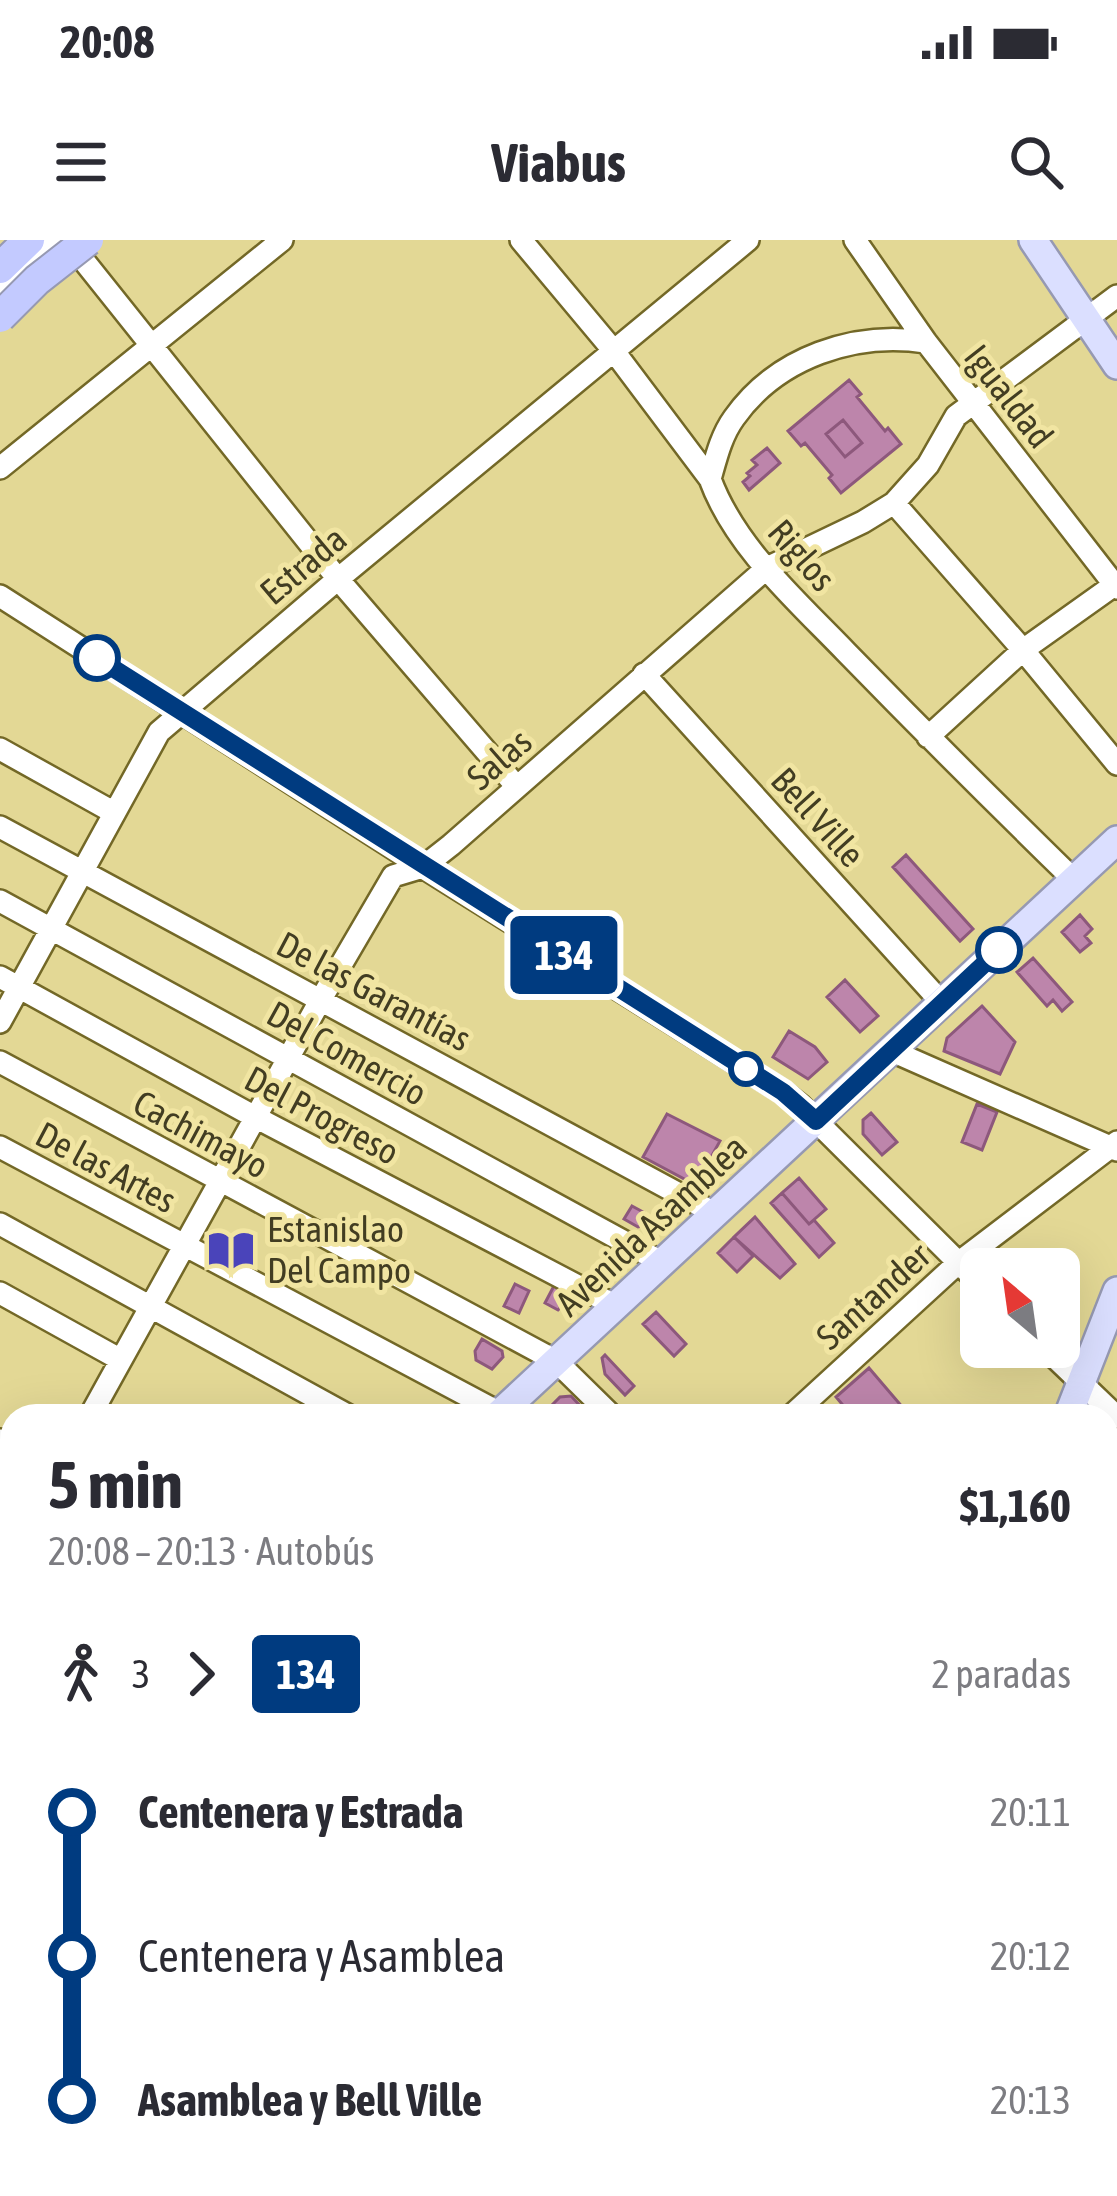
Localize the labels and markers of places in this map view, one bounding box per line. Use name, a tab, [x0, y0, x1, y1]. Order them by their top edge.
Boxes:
unlabelled marker	[75, 636, 119, 680]
unlabelled marker	[977, 928, 1021, 972]
unlabelled marker	[730, 1053, 762, 1085]
place label: Estanislao Del Campo	[267, 1208, 411, 1291]
library icon: Estanislao Del Campo	[206, 1225, 256, 1275]

